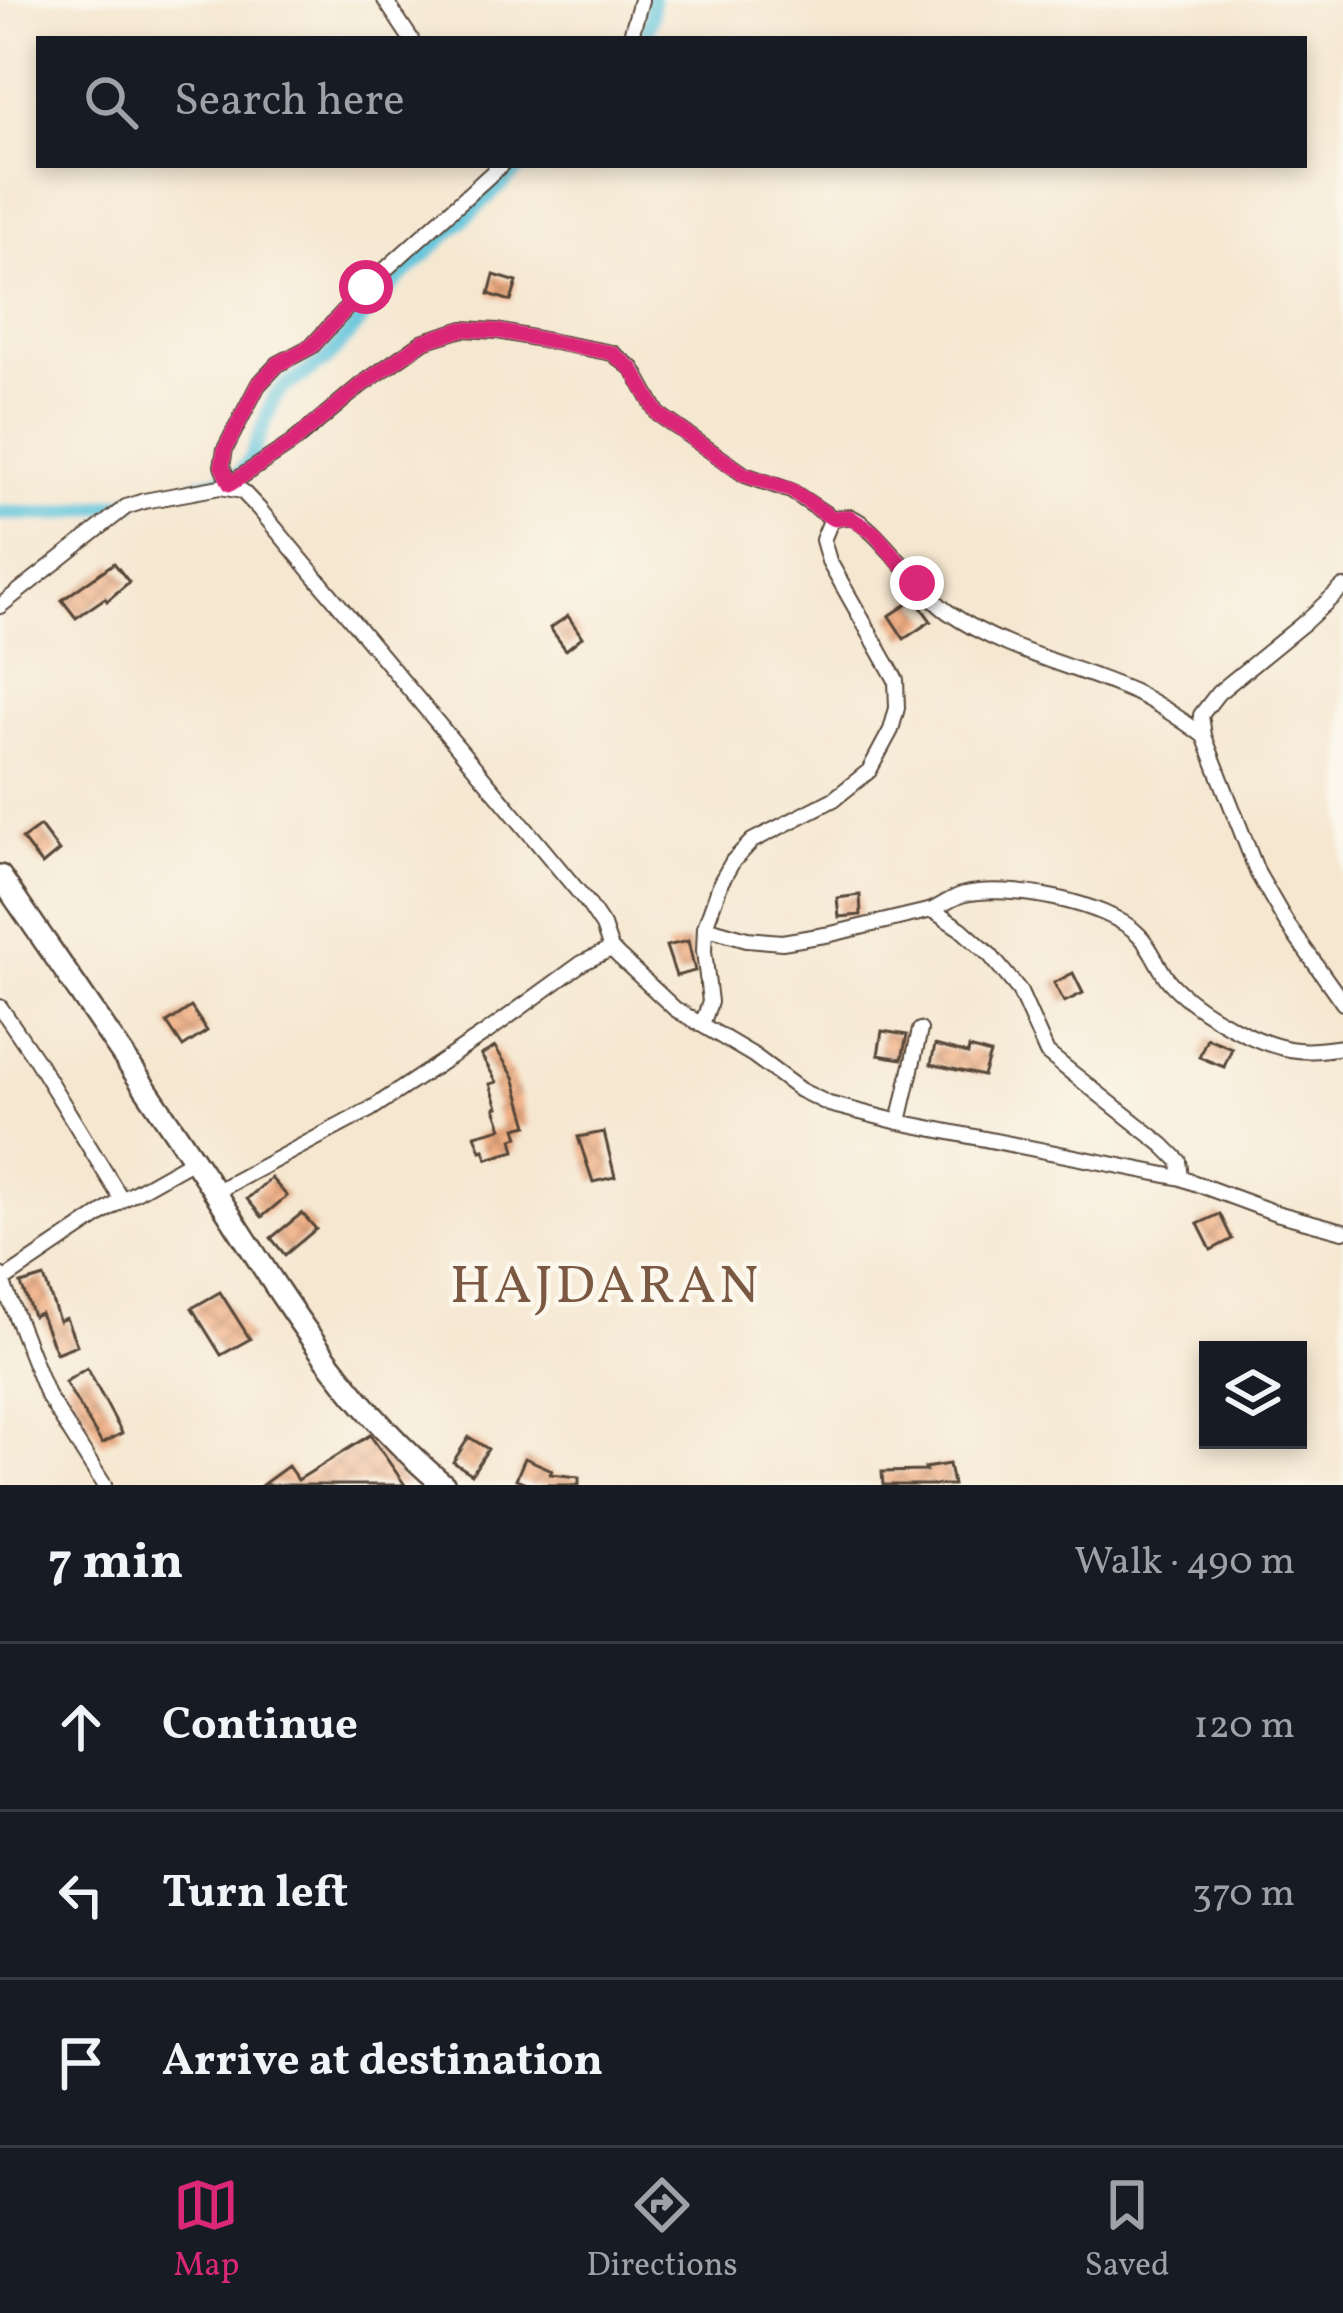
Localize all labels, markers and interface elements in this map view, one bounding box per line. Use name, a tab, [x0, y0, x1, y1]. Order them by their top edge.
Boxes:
search box	[36, 36, 1307, 168]
icon: search	[78, 69, 144, 135]
text: Search here	[174, 71, 405, 134]
route start	[339, 260, 393, 314]
route end	[890, 556, 944, 610]
district label: HAJDARAN	[450, 1251, 762, 1326]
map controls	[1199, 1341, 1307, 1449]
button: layers	[1199, 1341, 1307, 1449]
text: 7 min	[48, 1528, 184, 1599]
text: Walk · 490 m	[1074, 1536, 1295, 1590]
icon: ahead	[48, 1694, 114, 1760]
text: Continue	[162, 1695, 358, 1758]
text: 120 m	[1194, 1700, 1295, 1754]
icon: left	[48, 1862, 114, 1928]
text: Turn left	[162, 1863, 348, 1926]
text: 370 m	[1192, 1868, 1295, 1922]
icon: arrive	[48, 2030, 114, 2096]
text: Arrive at destination	[162, 2031, 603, 2094]
tab: Map	[173, 2172, 240, 2290]
tab: Directions	[586, 2172, 738, 2290]
tab: Saved	[1085, 2172, 1170, 2290]

